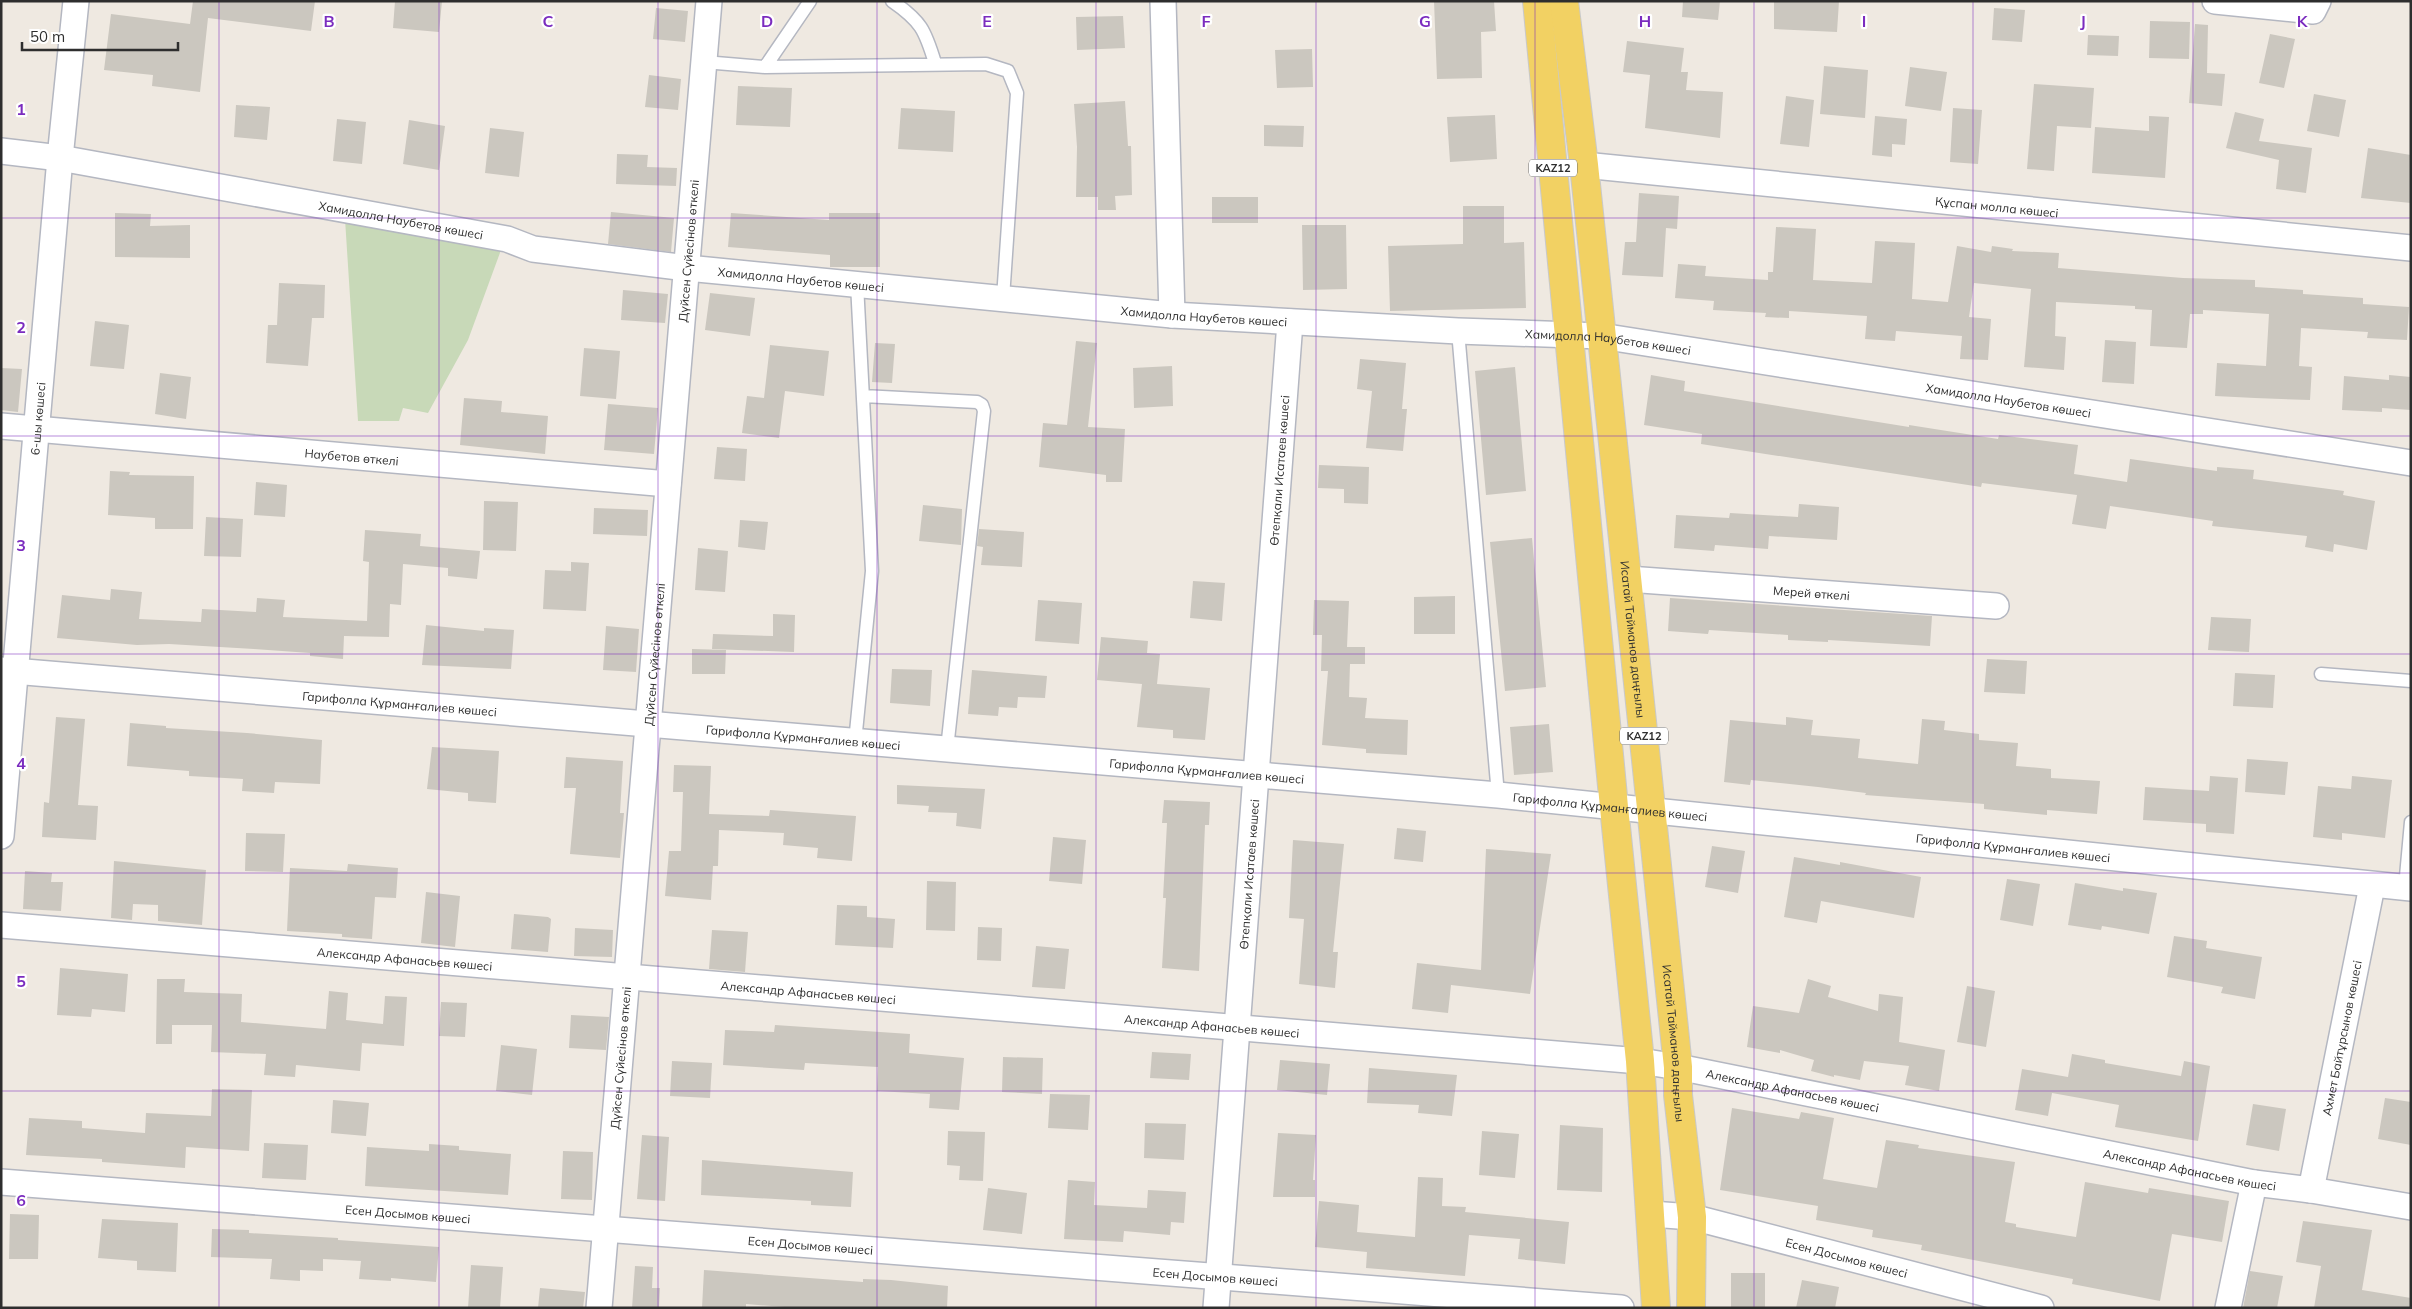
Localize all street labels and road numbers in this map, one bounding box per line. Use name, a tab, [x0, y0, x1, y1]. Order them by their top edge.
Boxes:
road number: KAZ12	[1529, 160, 1577, 177]
street label: Дүйсен Сүйесінов өткелі	[675, 179, 701, 323]
street label: Құспан молла көшесі	[1935, 193, 2059, 220]
street label: Хамидолла Наубетов көшесі	[318, 198, 485, 242]
street label: Хамидолла Наубетов көшесі	[717, 264, 885, 295]
street label: Хамидолла Наубетов көшесі	[1120, 303, 1288, 329]
street label: Хамидолла Наубетов көшесі	[1525, 326, 1692, 358]
street label: Хамидолла Наубетов көшесі	[1925, 380, 2092, 420]
street label: 6-шы көшесі	[27, 381, 48, 456]
street label: Өтепқали Исатаев көшесі	[1266, 395, 1292, 546]
street label: Наубетов өткелі	[304, 445, 399, 468]
street label: Исатай Тайманов даңғылы	[1618, 560, 1649, 719]
street label: Дүйсен Сүйесінов өткелі	[641, 582, 667, 726]
street label: Мерей өткелі	[1773, 582, 1850, 603]
street label: Гарифолла Құрманғалиев көшесі	[302, 688, 498, 719]
street label: Гарифолла Құрманғалиев көшесі	[705, 721, 901, 753]
road number: KAZ12	[1620, 728, 1668, 744]
street label: Гарифолла Құрманғалиев көшесі	[1109, 755, 1305, 786]
street label: Гарифолла Құрманғалиев көшесі	[1512, 789, 1708, 824]
street label: Өтепқали Исатаев көшесі	[1235, 798, 1262, 950]
street label: Гарифолла Құрманғалиев көшесі	[1915, 830, 2111, 865]
street label: Александр Афанасьев көшесі	[316, 944, 493, 973]
street label: Ахмет Байтұрсынов көшесі	[2319, 959, 2364, 1117]
street label: Исатай Тайманов даңғылы	[1660, 964, 1689, 1123]
street label: Александр Афанасьев көшесі	[720, 977, 897, 1007]
street label: Дүйсен Сүйесінов өткелі	[607, 986, 634, 1130]
street label: Александр Афанасьев көшесі	[1124, 1011, 1300, 1040]
street label: Александр Афанасьев көшесі	[1705, 1065, 1880, 1115]
street label: Александр Афанасьев көшесі	[2102, 1145, 2277, 1193]
street label: Есен Досымов көшесі	[345, 1201, 471, 1226]
street label: Есен Досымов көшесі	[747, 1233, 874, 1257]
street label: Есен Досымов көшесі	[1784, 1234, 1909, 1280]
street label: Есен Досымов көшесі	[1152, 1264, 1279, 1289]

